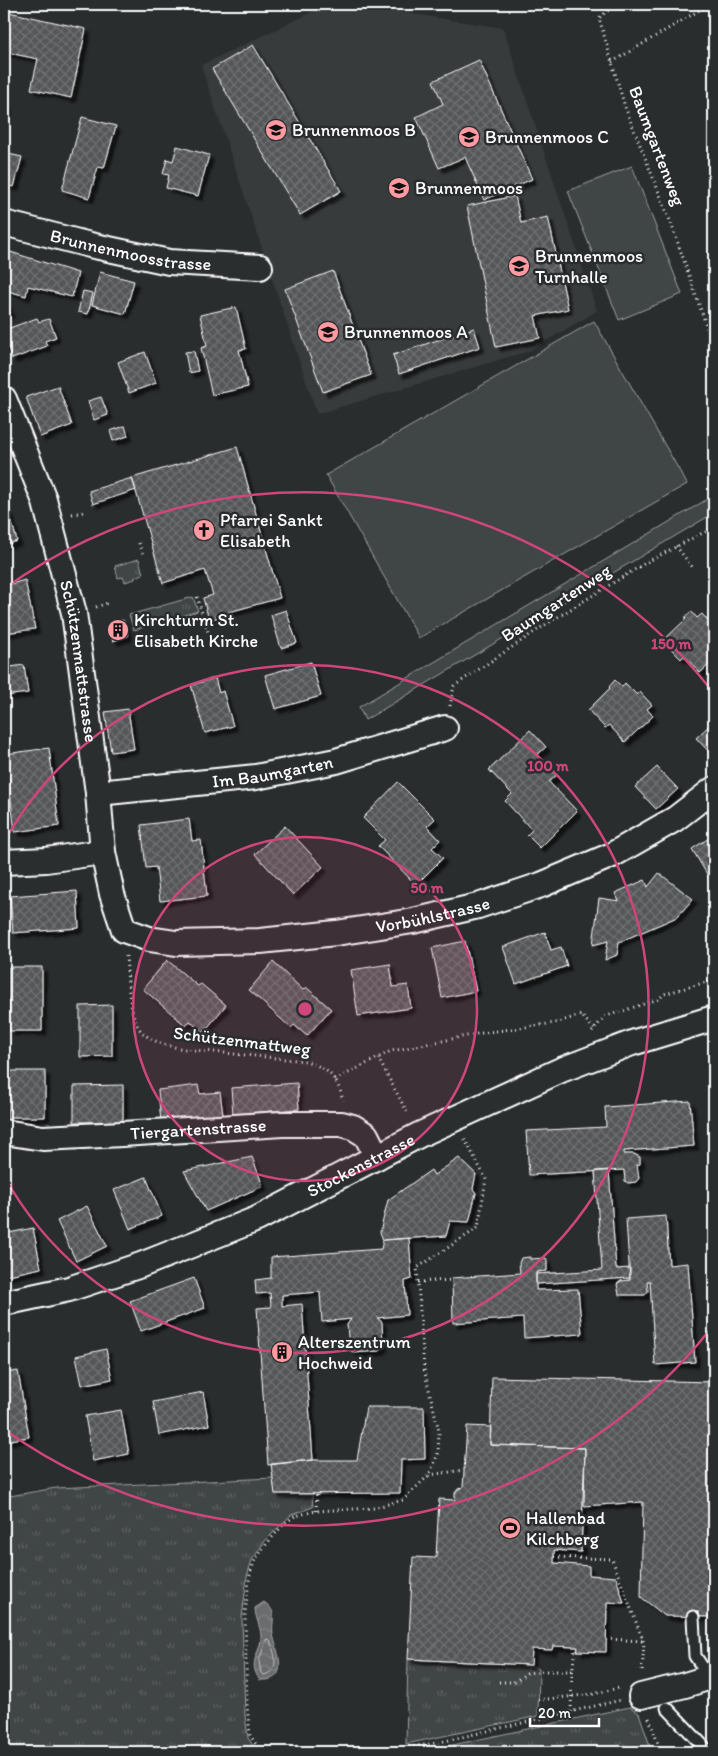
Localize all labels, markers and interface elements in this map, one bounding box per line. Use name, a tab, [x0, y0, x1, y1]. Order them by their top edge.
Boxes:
street label: Baumgartenweg	[624, 83, 690, 210]
school or university icon: Brunnenmoos B	[264, 118, 288, 142]
place label: Brunnenmoos B	[292, 119, 416, 141]
school or university icon: Brunnenmoos C	[457, 125, 481, 149]
place label: Brunnenmoos C	[485, 126, 609, 148]
school or university icon: Brunnenmoos	[387, 176, 411, 200]
place label: Brunnenmoos	[415, 177, 523, 199]
street label: Brunnenmoosstrasse	[48, 224, 212, 275]
place label: Brunnenmoos Turnhalle	[535, 245, 643, 288]
school or university icon: Brunnenmoos Turnhalle	[507, 254, 531, 278]
school or university icon: Brunnenmoos A	[316, 320, 340, 344]
place label: Brunnenmoos A	[344, 321, 468, 343]
place label: Pfarrei Sankt Elisabeth	[220, 509, 323, 552]
church icon: Pfarrei Sankt Elisabeth	[192, 518, 216, 542]
street label: Baumgartenweg	[497, 559, 616, 647]
street label: Schützenmattstrasse	[55, 578, 102, 744]
place label: Kirchturm St. Elisabeth Kirche	[134, 609, 258, 652]
building icon: Kirchturm St. Elisabeth Kirche	[106, 618, 130, 642]
text: 150 m	[651, 635, 691, 653]
street label: Im Baumgarten	[211, 751, 335, 792]
text: 100 m	[527, 757, 569, 775]
text: 50 m	[410, 879, 444, 897]
street label: Vorbühlstrasse	[374, 892, 493, 938]
centre of rings	[296, 1000, 314, 1018]
street label: Schützenmattweg	[172, 1022, 313, 1060]
street label: Tiergartenstrasse	[130, 1114, 267, 1144]
street label: Stockenstrasse	[303, 1128, 418, 1202]
place label: Alterszentrum Hochweid	[298, 1331, 411, 1374]
building icon: Alterszentrum Hochweid	[270, 1340, 294, 1364]
place label: Hallenbad Kilchberg	[526, 1507, 605, 1550]
sports icon: Hallenbad Kilchberg	[498, 1516, 522, 1540]
scale bar	[530, 1696, 599, 1728]
text: 20 m	[538, 1704, 572, 1722]

